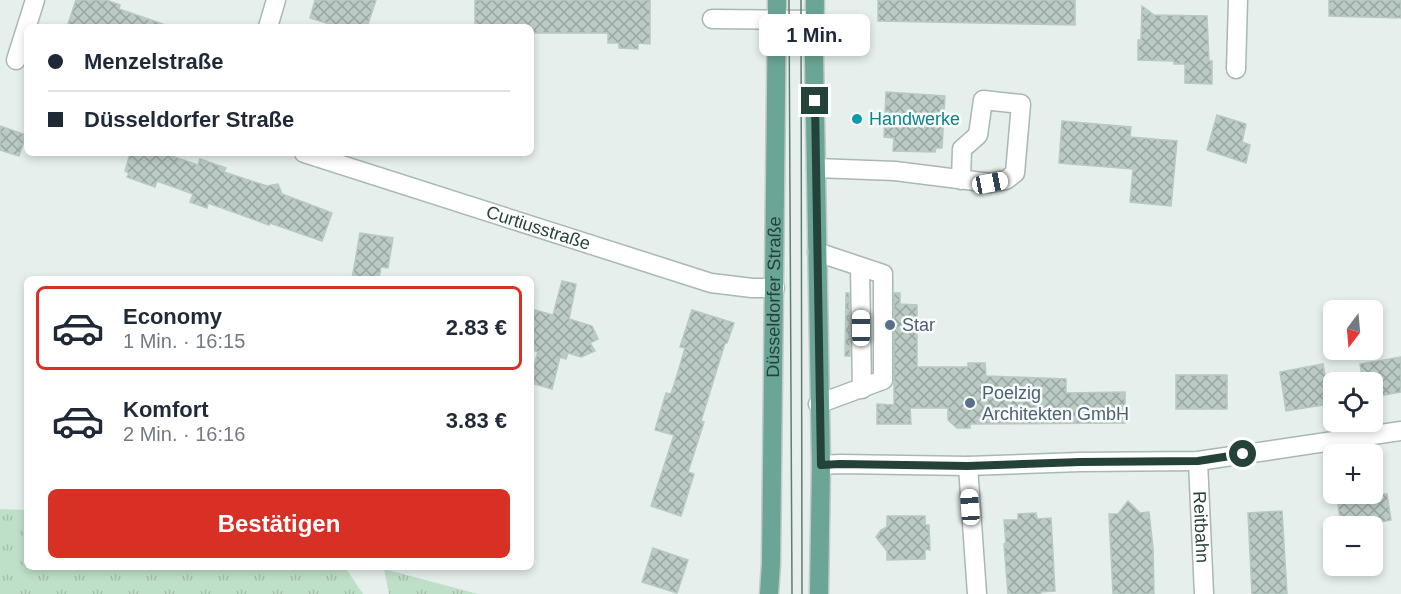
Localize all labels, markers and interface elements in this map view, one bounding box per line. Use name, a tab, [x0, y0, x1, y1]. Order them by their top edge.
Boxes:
callout: 1 Min.	[760, 14, 870, 56]
text: 1 Min.	[786, 24, 843, 46]
text: Menzelstraße	[84, 49, 223, 74]
route end	[801, 87, 828, 114]
text: Düsseldorfer Straße	[84, 107, 294, 132]
place label: Handwerke	[869, 109, 960, 129]
marker: Handwerke	[850, 112, 864, 126]
car	[971, 171, 1009, 195]
street label: Curtiusstraße	[484, 202, 593, 254]
street label: Düsseldorfer Straße	[763, 216, 785, 378]
north arrow	[1323, 300, 1383, 360]
map controls	[1323, 300, 1383, 576]
icon: car	[51, 301, 105, 355]
text: Economy	[123, 304, 222, 329]
car	[852, 310, 870, 346]
text: 2.83 €	[446, 315, 507, 340]
place label: Star	[902, 315, 935, 335]
marker: Star	[883, 318, 897, 332]
text: 1 Min. · 16:15	[123, 330, 245, 352]
button: locate	[1323, 372, 1383, 432]
place label: Poelzig Architekten GmbH	[982, 383, 1129, 424]
icon: car	[51, 394, 105, 448]
marker: Poelzig Architekten GmbH	[963, 396, 977, 410]
text: Komfort	[123, 397, 209, 422]
text: 3.83 €	[446, 408, 507, 433]
text: 2 Min. · 16:16	[123, 423, 245, 445]
route start	[1229, 440, 1256, 467]
button: +	[1323, 444, 1383, 504]
car	[960, 488, 980, 526]
button: Bestätigen	[48, 489, 510, 558]
street label: Reitbahn	[1189, 490, 1213, 563]
button: −	[1323, 516, 1383, 576]

